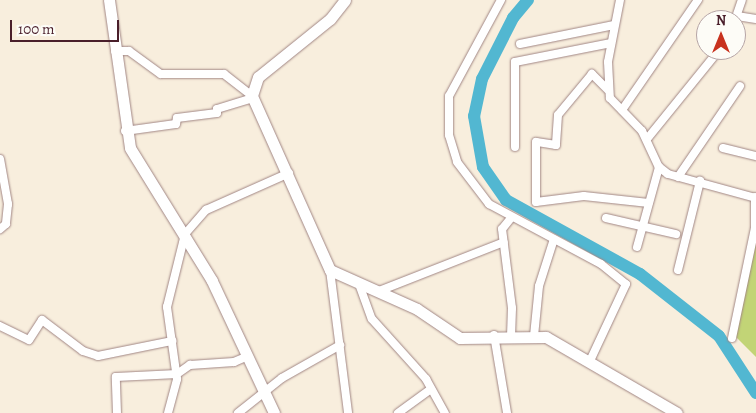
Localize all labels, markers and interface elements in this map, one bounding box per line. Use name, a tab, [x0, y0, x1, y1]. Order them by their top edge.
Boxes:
scale bar	[12, 10, 121, 42]
north arrow	[696, 10, 746, 60]
text: N	[716, 11, 726, 30]
text: 100 m	[18, 19, 55, 39]

